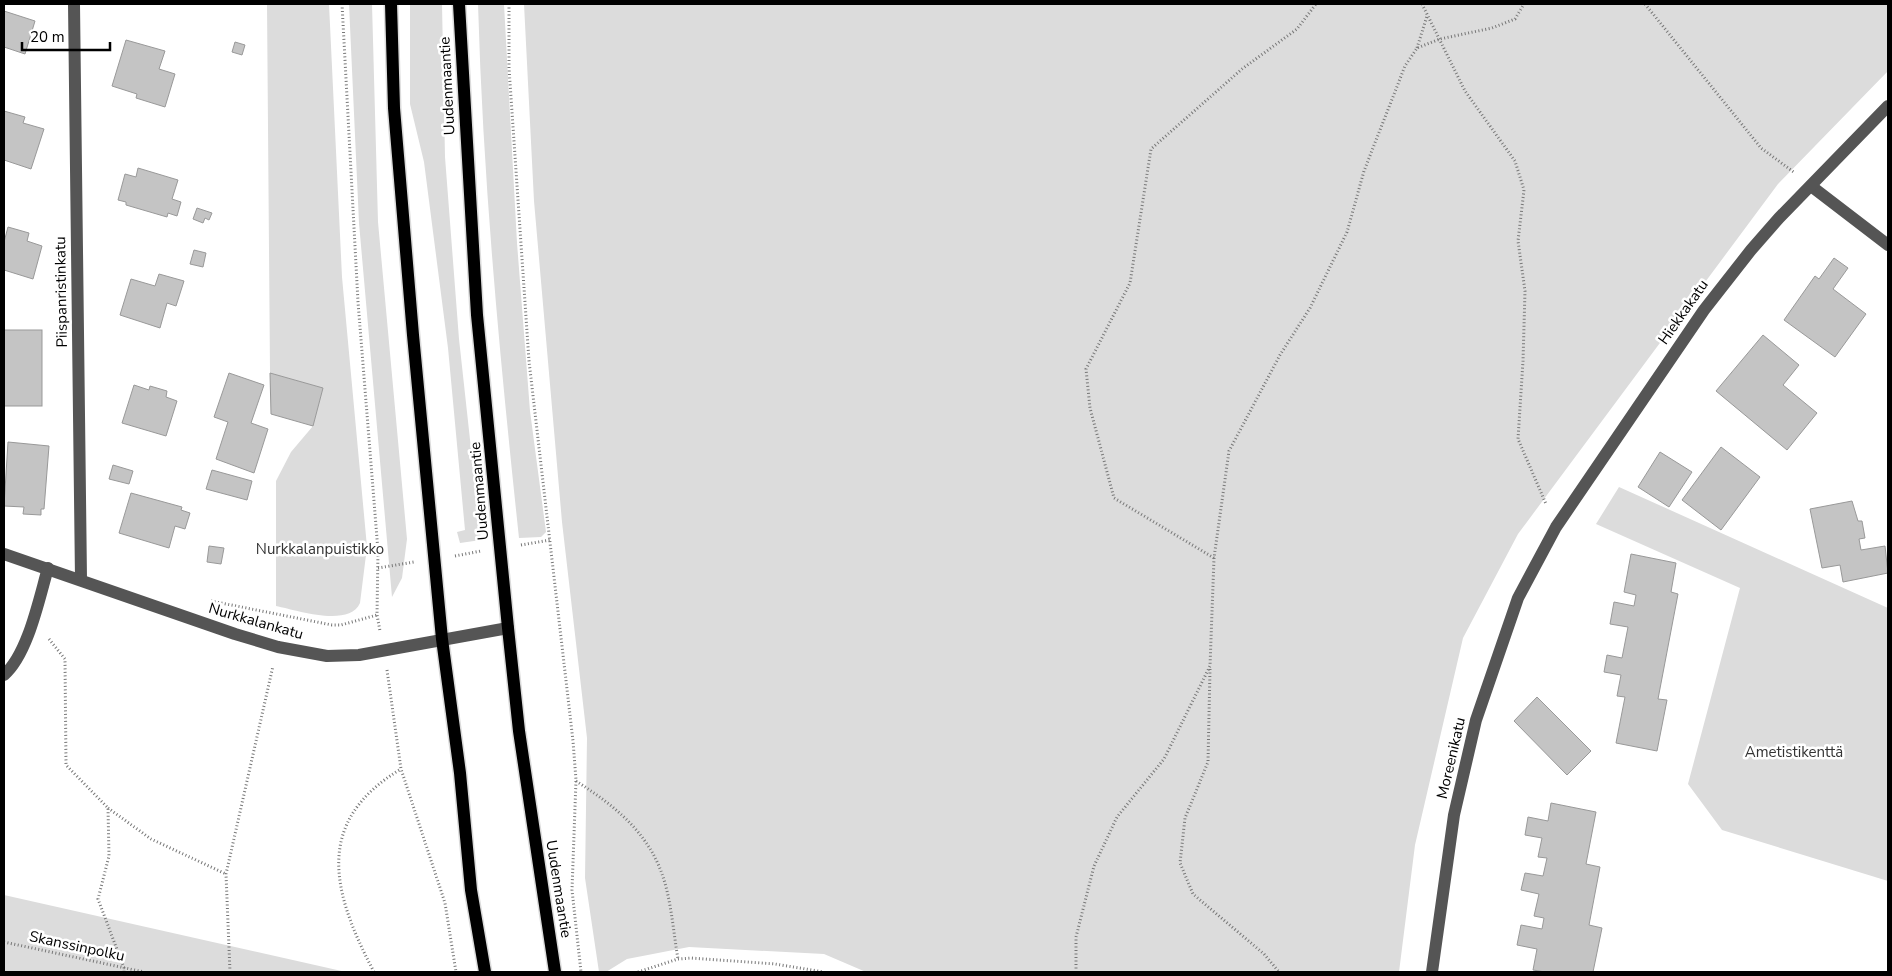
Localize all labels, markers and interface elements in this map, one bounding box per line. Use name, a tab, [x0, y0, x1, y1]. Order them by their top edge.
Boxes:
scale bar	[22, 20, 110, 52]
text: 20 m	[30, 27, 65, 47]
street label: Uudenmaantie	[434, 36, 460, 136]
street label: Piispanristinkatu	[50, 236, 72, 348]
street label: Hiekkakatu	[1653, 276, 1713, 348]
street label: Uudenmaantie	[465, 441, 493, 541]
park label: Nurkkalanpuistikko	[256, 539, 384, 559]
street label: Nurkkalankatu	[206, 598, 306, 644]
street label: Moreenikatu	[1432, 715, 1470, 801]
park label: Ametistikenttä	[1745, 742, 1843, 762]
street label: Uudenmaantie	[541, 839, 577, 939]
street label: Skanssinpolku	[27, 926, 127, 966]

